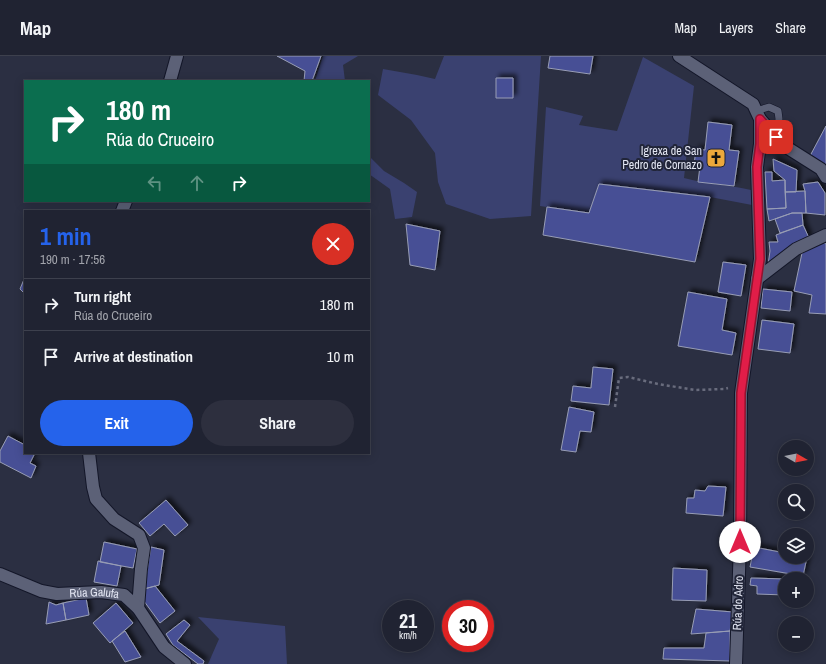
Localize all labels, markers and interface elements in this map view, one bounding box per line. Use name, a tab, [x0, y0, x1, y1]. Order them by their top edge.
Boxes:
text: Map	[20, 15, 51, 41]
text: Map	[675, 19, 697, 37]
text: Layers	[719, 19, 753, 37]
text: Share	[775, 19, 806, 37]
text: 180 m	[106, 91, 171, 129]
icon: right	[40, 96, 92, 148]
pin	[759, 120, 793, 154]
icon: arrive	[765, 126, 787, 148]
text: Rúa do Cruceiro	[106, 127, 214, 152]
place label: Igrexa de San Pedro de Cornazo	[622, 143, 702, 173]
church icon: Igrexa de San Pedro de Cornazo	[705, 147, 727, 169]
icon: left	[144, 172, 166, 194]
icon: ahead	[186, 172, 208, 194]
icon: right	[228, 172, 250, 194]
text: 1 min	[40, 220, 91, 252]
button: close	[312, 223, 354, 265]
text: 190 m · 17:56	[40, 251, 105, 268]
text: Turn right	[74, 286, 131, 307]
icon: right	[40, 294, 62, 316]
text: 180 m	[320, 294, 354, 315]
text: Rúa do Cruceiro	[74, 307, 152, 324]
icon: arrive	[40, 346, 62, 368]
text: Arrive at destination	[74, 346, 193, 367]
text: 10 m	[327, 346, 354, 367]
button: Exit	[40, 400, 193, 446]
button: Share	[201, 400, 354, 446]
north arrow	[778, 440, 814, 476]
map controls	[778, 440, 814, 652]
button: search	[778, 484, 814, 520]
position arrow	[719, 521, 761, 563]
button: layers	[778, 528, 814, 564]
button: +	[778, 572, 814, 608]
street label: Rúa do Adro	[729, 575, 747, 631]
street label: Rúa Galufa	[69, 584, 121, 602]
speed limit sign: 30	[442, 600, 494, 652]
text: 21	[399, 607, 417, 634]
button: −	[778, 616, 814, 652]
text: km/h	[399, 629, 417, 642]

